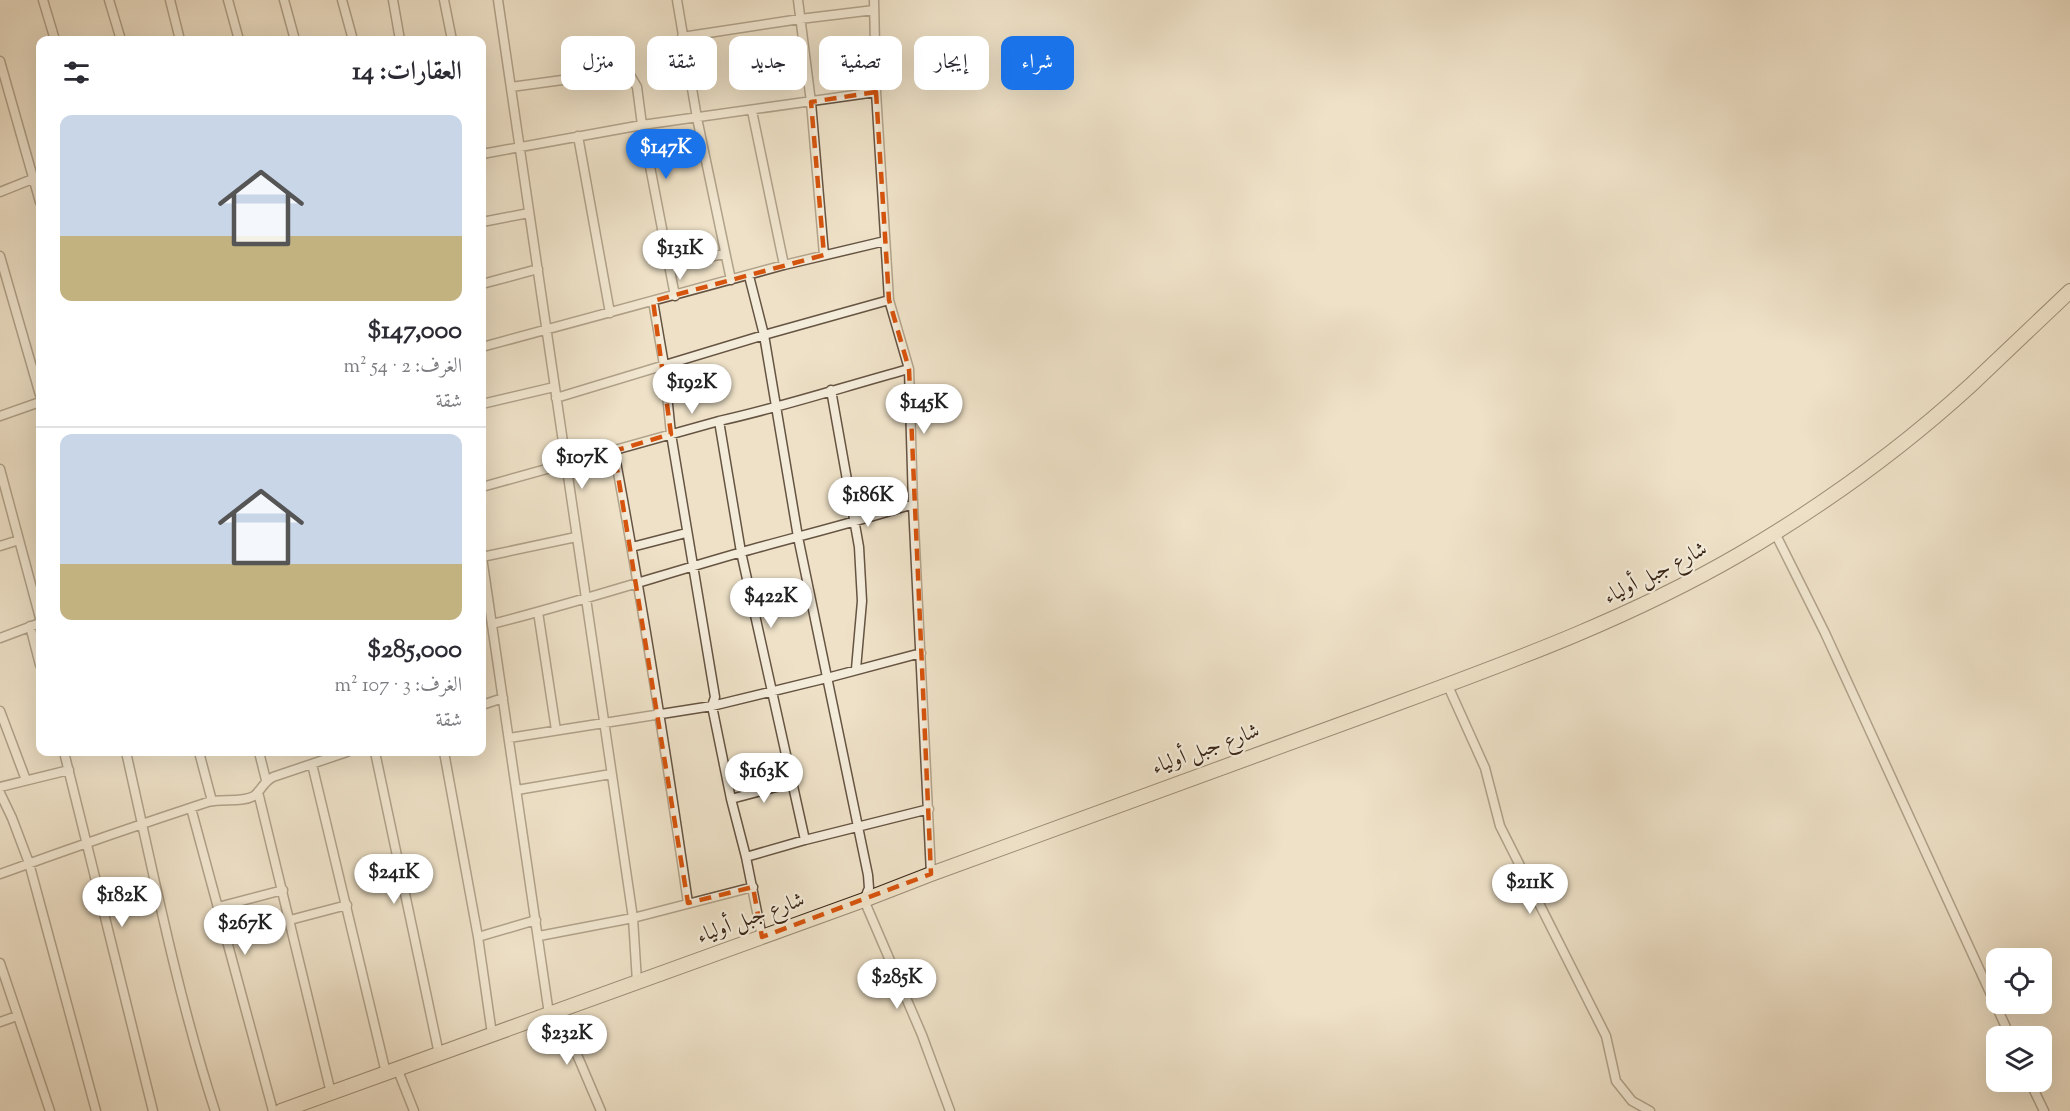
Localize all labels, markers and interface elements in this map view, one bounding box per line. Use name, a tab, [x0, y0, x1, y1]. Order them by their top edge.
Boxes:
chip: منزل	[561, 36, 635, 90]
chip: شقة	[647, 36, 717, 90]
chip: جديد	[729, 36, 807, 90]
chip: تصفية	[819, 36, 902, 90]
chip: إيجار	[914, 36, 989, 90]
chip: شراء	[1001, 36, 1074, 90]
text: العقارات: 14	[352, 54, 462, 91]
icon: filters	[60, 56, 93, 89]
pin: $147K	[624, 129, 708, 180]
text: $147K	[640, 134, 692, 163]
icon: home	[207, 154, 315, 262]
pin: $131K	[638, 230, 722, 281]
text: $131K	[657, 235, 703, 264]
text: $147,000	[367, 313, 462, 350]
text: الغرف: 2 · 54 m²	[343, 353, 462, 382]
pin: $192K	[650, 364, 734, 415]
text: $192K	[667, 369, 717, 398]
pin: $145K	[882, 384, 966, 435]
text: شقة	[436, 388, 462, 417]
text: $145K	[900, 389, 948, 418]
pin: $107K	[540, 439, 624, 490]
text: $107K	[556, 444, 608, 473]
icon: home	[207, 473, 315, 581]
pin: $186K	[826, 477, 910, 528]
text: $186K	[842, 482, 894, 511]
street label: شارع جبل أولياء	[1598, 533, 1713, 614]
pin: $422K	[729, 578, 813, 629]
text: $422K	[744, 583, 798, 612]
text: $285,000	[367, 632, 462, 669]
text: الغرف: 3 · 107 m²	[334, 672, 462, 701]
text: شقة	[436, 707, 462, 736]
street label: شارع جبل أولياء	[1147, 715, 1264, 784]
pin: $163K	[722, 753, 806, 804]
text: $163K	[739, 758, 789, 787]
pin: $241K	[352, 854, 436, 905]
text: $241K	[368, 859, 420, 888]
pin: $211K	[1488, 864, 1572, 915]
text: $211K	[1506, 869, 1554, 898]
pin: $182K	[80, 877, 164, 928]
text: $182K	[96, 882, 148, 911]
street label: شارع جبل أولياء	[692, 884, 809, 953]
pin: $267K	[203, 905, 287, 956]
text: $267K	[218, 910, 272, 939]
map controls	[1986, 948, 2052, 1092]
button: locate	[1986, 948, 2052, 1014]
pin: $285K	[855, 959, 939, 1010]
text: $285K	[871, 964, 923, 993]
pin: $232K	[525, 1015, 609, 1066]
text: $232K	[541, 1020, 593, 1049]
button: layers	[1986, 1026, 2052, 1092]

